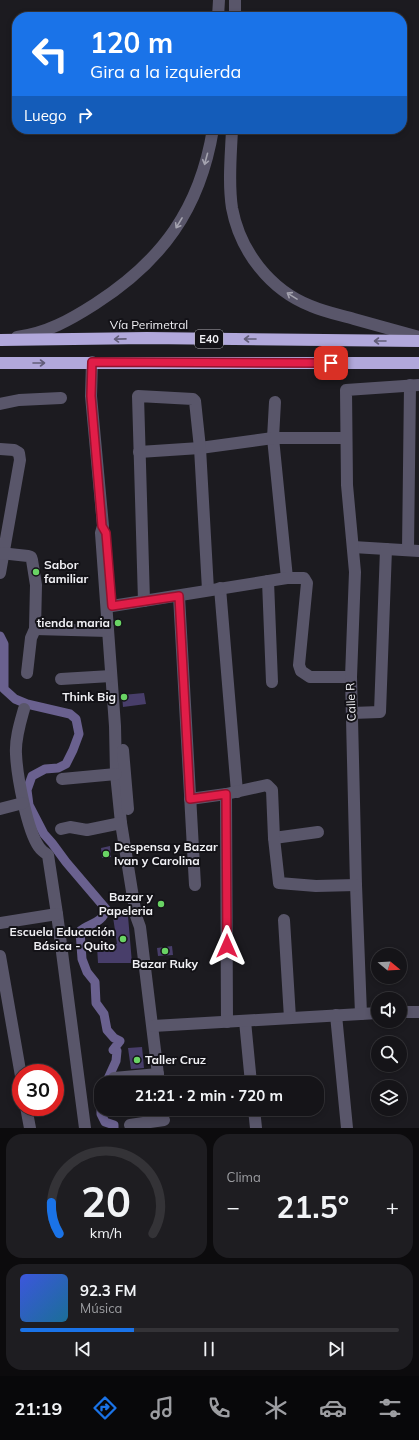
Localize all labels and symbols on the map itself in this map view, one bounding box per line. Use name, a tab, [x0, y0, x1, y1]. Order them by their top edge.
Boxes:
one-way arrow	[202, 153, 210, 166]
one-way arrow	[174, 217, 182, 229]
one-way arrow	[286, 292, 297, 300]
street label: Vía Perimetral	[110, 317, 188, 332]
road number: E40	[195, 330, 223, 348]
one-way arrow	[114, 335, 127, 343]
one-way arrow	[244, 335, 257, 343]
one-way arrow	[374, 337, 387, 344]
pin	[314, 346, 348, 380]
one-way arrow	[32, 359, 45, 367]
place label: Sabor familiar	[44, 557, 88, 586]
marker: Sabor familiar	[31, 567, 41, 577]
place label: tienda maria	[37, 615, 110, 630]
marker: tienda maria	[113, 618, 123, 628]
street label: Calle R	[342, 682, 359, 722]
place label: Think Big	[62, 689, 116, 704]
marker: Think Big	[119, 692, 129, 702]
place label: Despensa y Bazar Ivan y Carolina	[114, 839, 218, 868]
marker: Despensa y Bazar Ivan y Carolina	[101, 849, 111, 859]
place label: Bazar y Papeleria	[99, 889, 153, 918]
marker: Bazar y Papeleria	[156, 899, 166, 909]
place label: Escuela Educación Básica - Quito	[10, 924, 115, 953]
position arrow	[206, 925, 248, 967]
marker: Escuela Educación Básica - Quito	[118, 934, 128, 944]
marker: Bazar Ruky	[160, 946, 170, 956]
north arrow	[371, 948, 407, 984]
place label: Bazar Ruky	[132, 956, 198, 971]
place label: Taller Cruz	[145, 1052, 206, 1067]
marker: Taller Cruz	[132, 1055, 142, 1065]
speed limit sign: 30	[12, 1064, 64, 1116]

